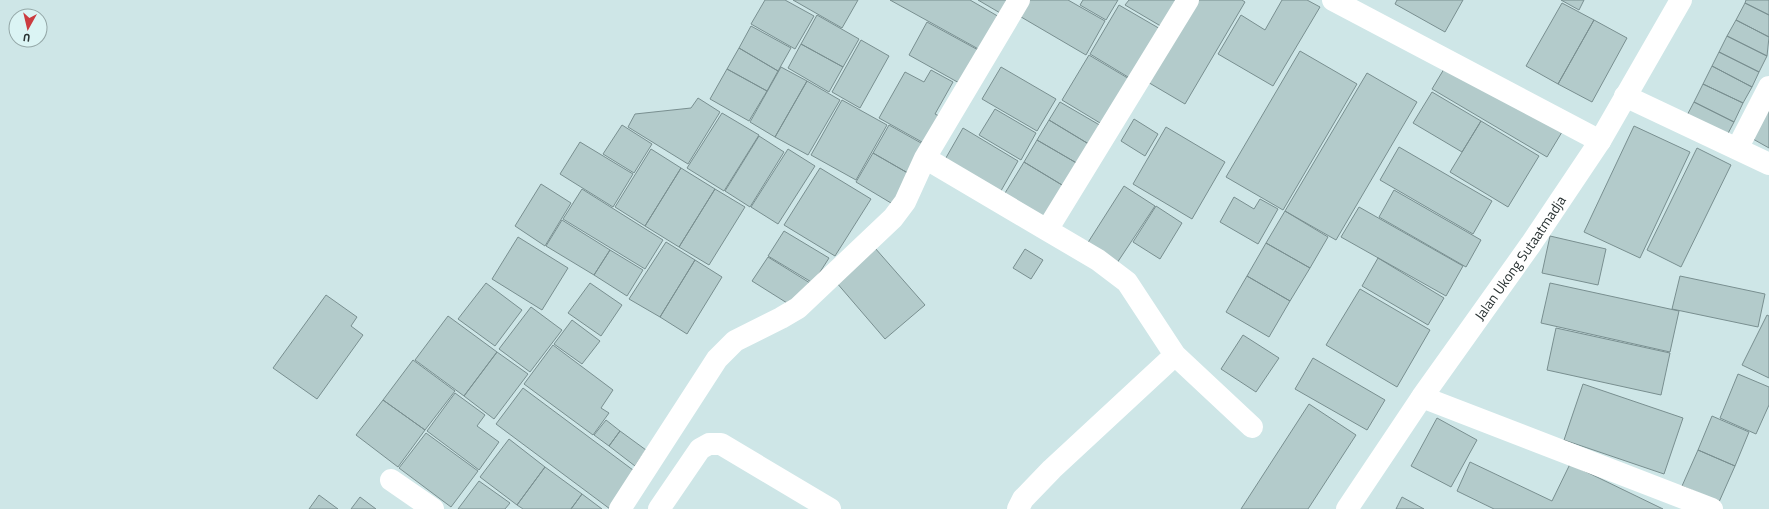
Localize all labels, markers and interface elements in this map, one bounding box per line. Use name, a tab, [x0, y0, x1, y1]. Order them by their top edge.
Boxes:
north arrow	[8, 8, 48, 48]
text: U	[22, 29, 31, 46]
street label: Jalan Ukong Sutaatmadja	[1469, 191, 1571, 324]

